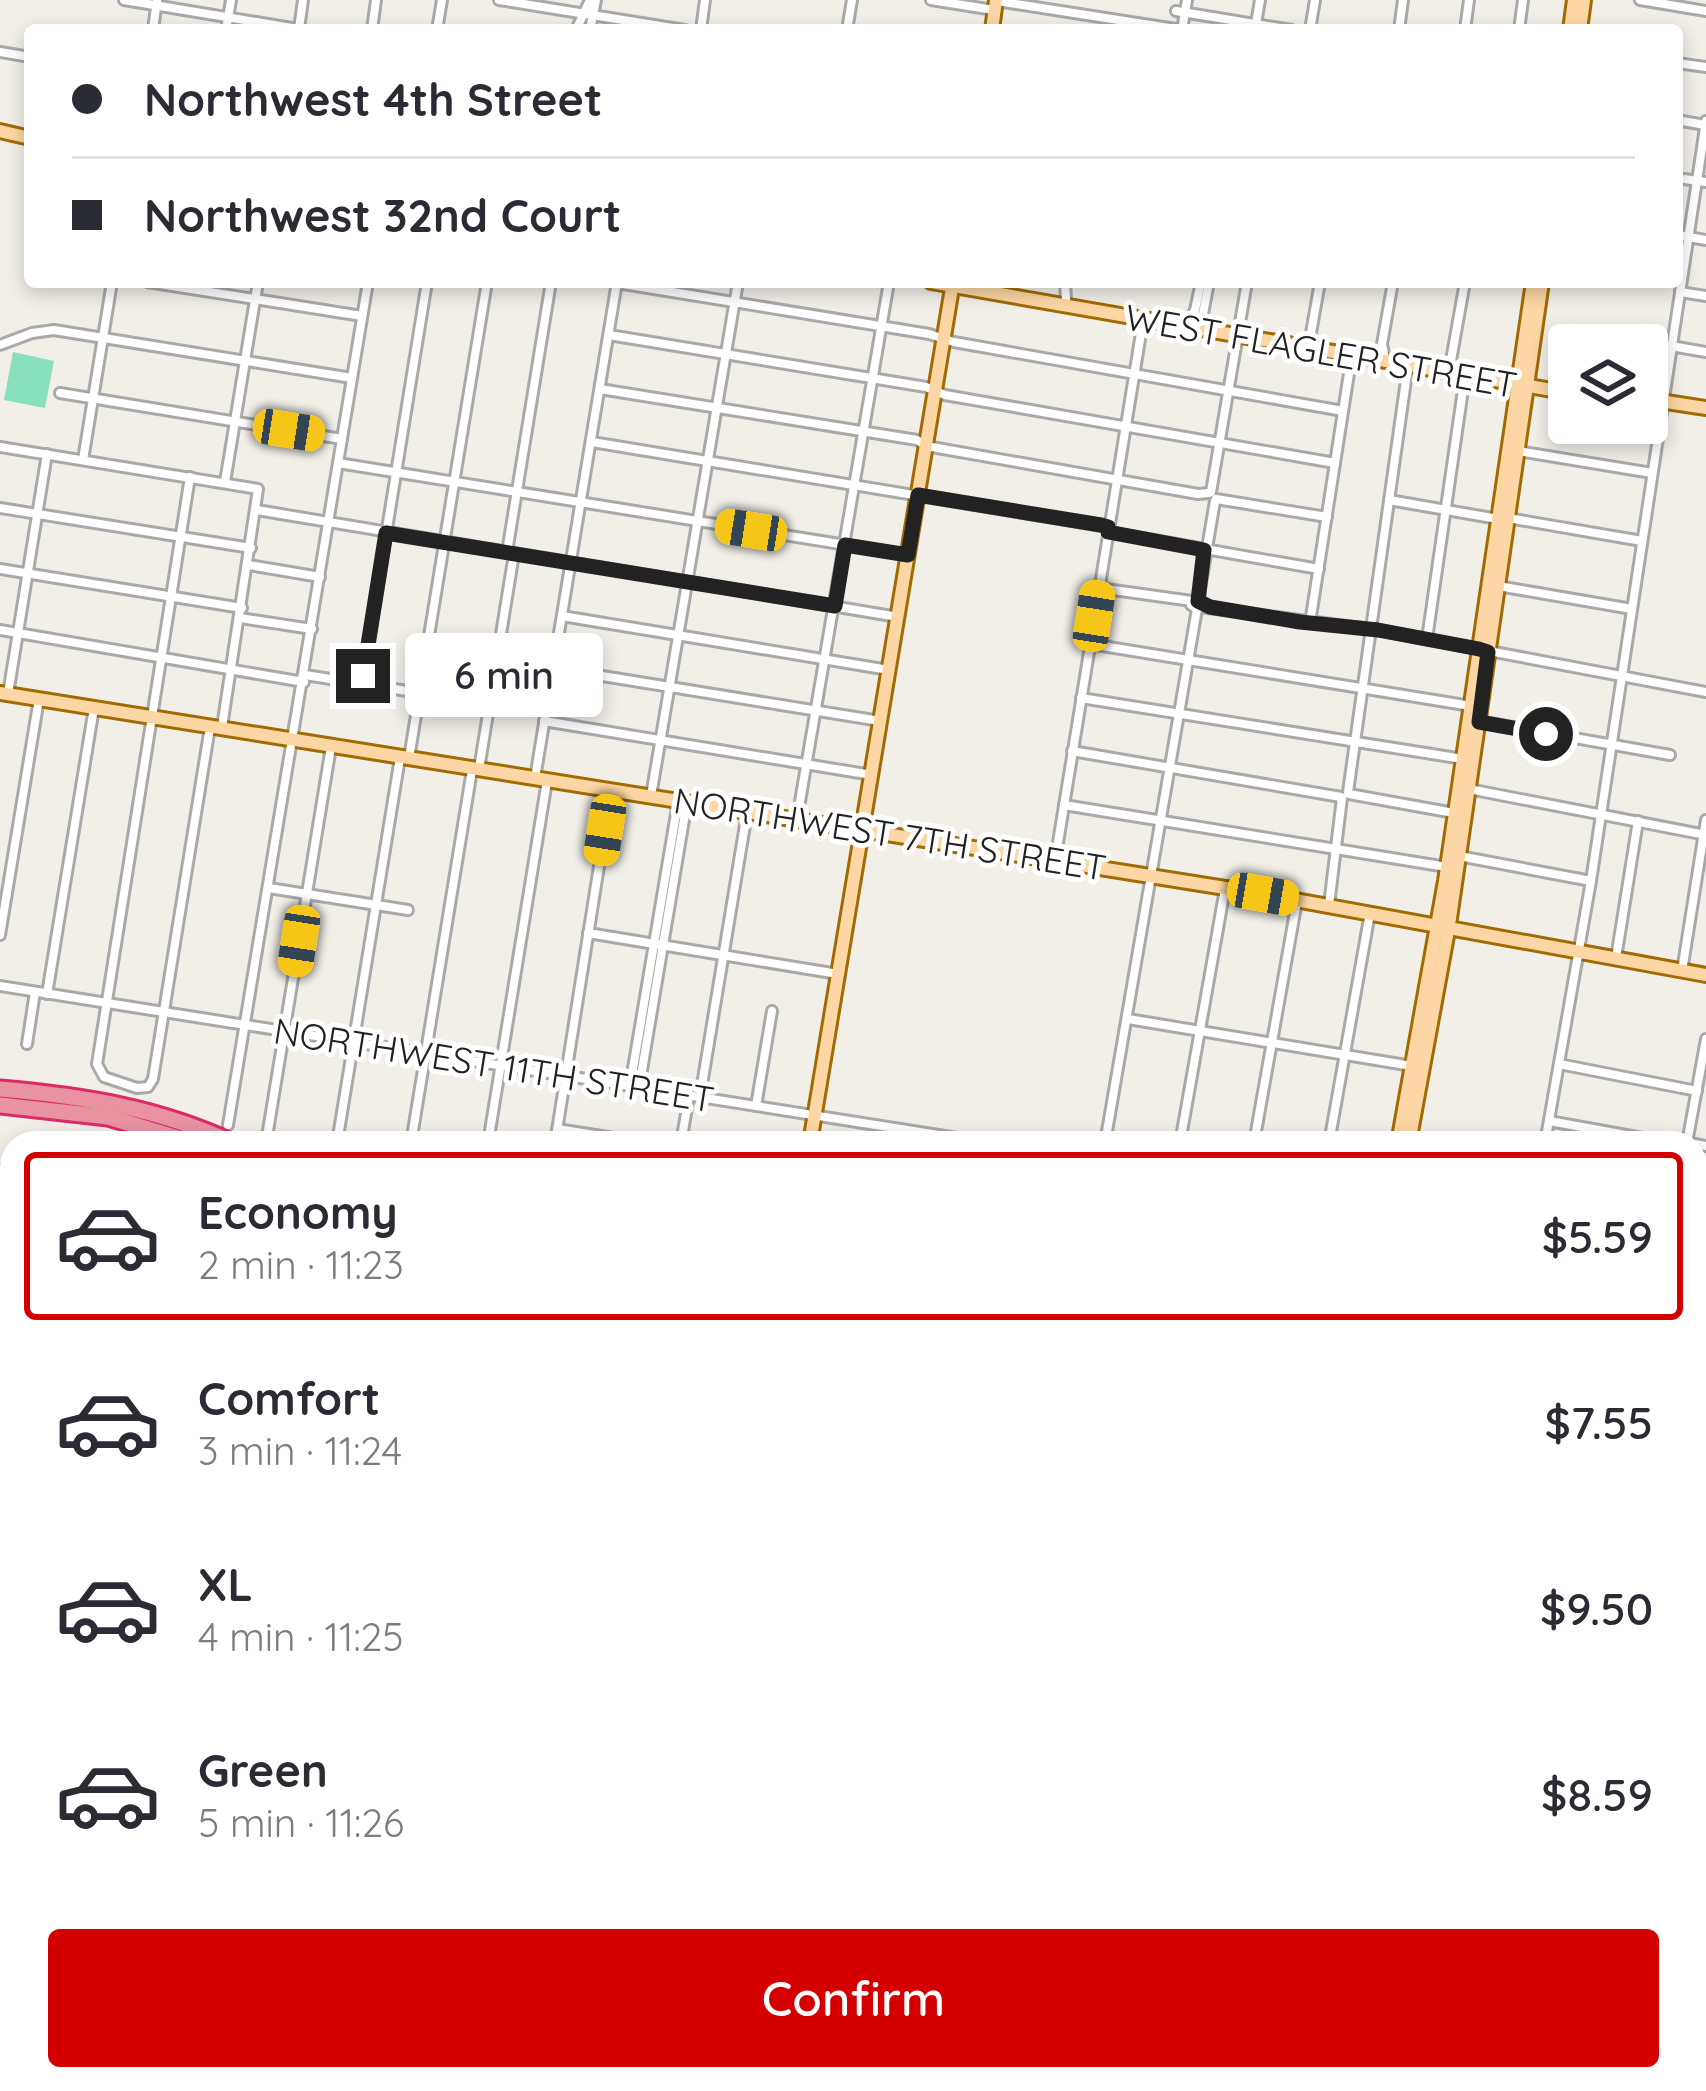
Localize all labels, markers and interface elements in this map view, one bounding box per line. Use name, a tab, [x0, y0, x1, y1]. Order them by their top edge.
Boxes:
text: Northwest 4th Street	[144, 71, 602, 127]
text: Northwest 32nd Court	[144, 187, 621, 243]
street label: WEST FLAGLER STREET	[1122, 294, 1520, 407]
map controls	[1548, 324, 1668, 444]
button: layers	[1548, 324, 1668, 444]
car	[251, 407, 327, 453]
car	[713, 507, 789, 553]
car	[1071, 578, 1117, 654]
callout: 6 min	[405, 634, 603, 718]
route end	[336, 649, 390, 703]
text: 6 min	[454, 650, 554, 699]
route start	[1519, 707, 1573, 761]
street label: NORTHWEST 7TH STREET	[671, 777, 1109, 890]
car	[582, 792, 628, 868]
car	[1224, 870, 1302, 918]
car	[276, 903, 322, 979]
street label: NORTHWEST 11TH STREET	[271, 1007, 717, 1122]
icon: car	[54, 1182, 162, 1290]
text: Economy	[198, 1184, 398, 1240]
text: $5.59	[1542, 1208, 1653, 1264]
text: 2 min · 11:23	[198, 1240, 404, 1289]
icon: car	[54, 1368, 162, 1476]
text: Comfort	[198, 1370, 380, 1426]
text: $7.55	[1544, 1394, 1653, 1450]
text: 3 min · 11:24	[198, 1426, 402, 1475]
icon: car	[54, 1554, 162, 1662]
text: XL	[198, 1556, 253, 1612]
text: $9.50	[1540, 1580, 1653, 1636]
text: 4 min · 11:25	[198, 1612, 404, 1661]
icon: car	[54, 1740, 162, 1848]
text: Green	[198, 1742, 328, 1798]
text: $8.59	[1541, 1766, 1653, 1822]
text: 5 min · 11:26	[198, 1798, 404, 1847]
button: Confirm	[48, 1929, 1659, 2067]

